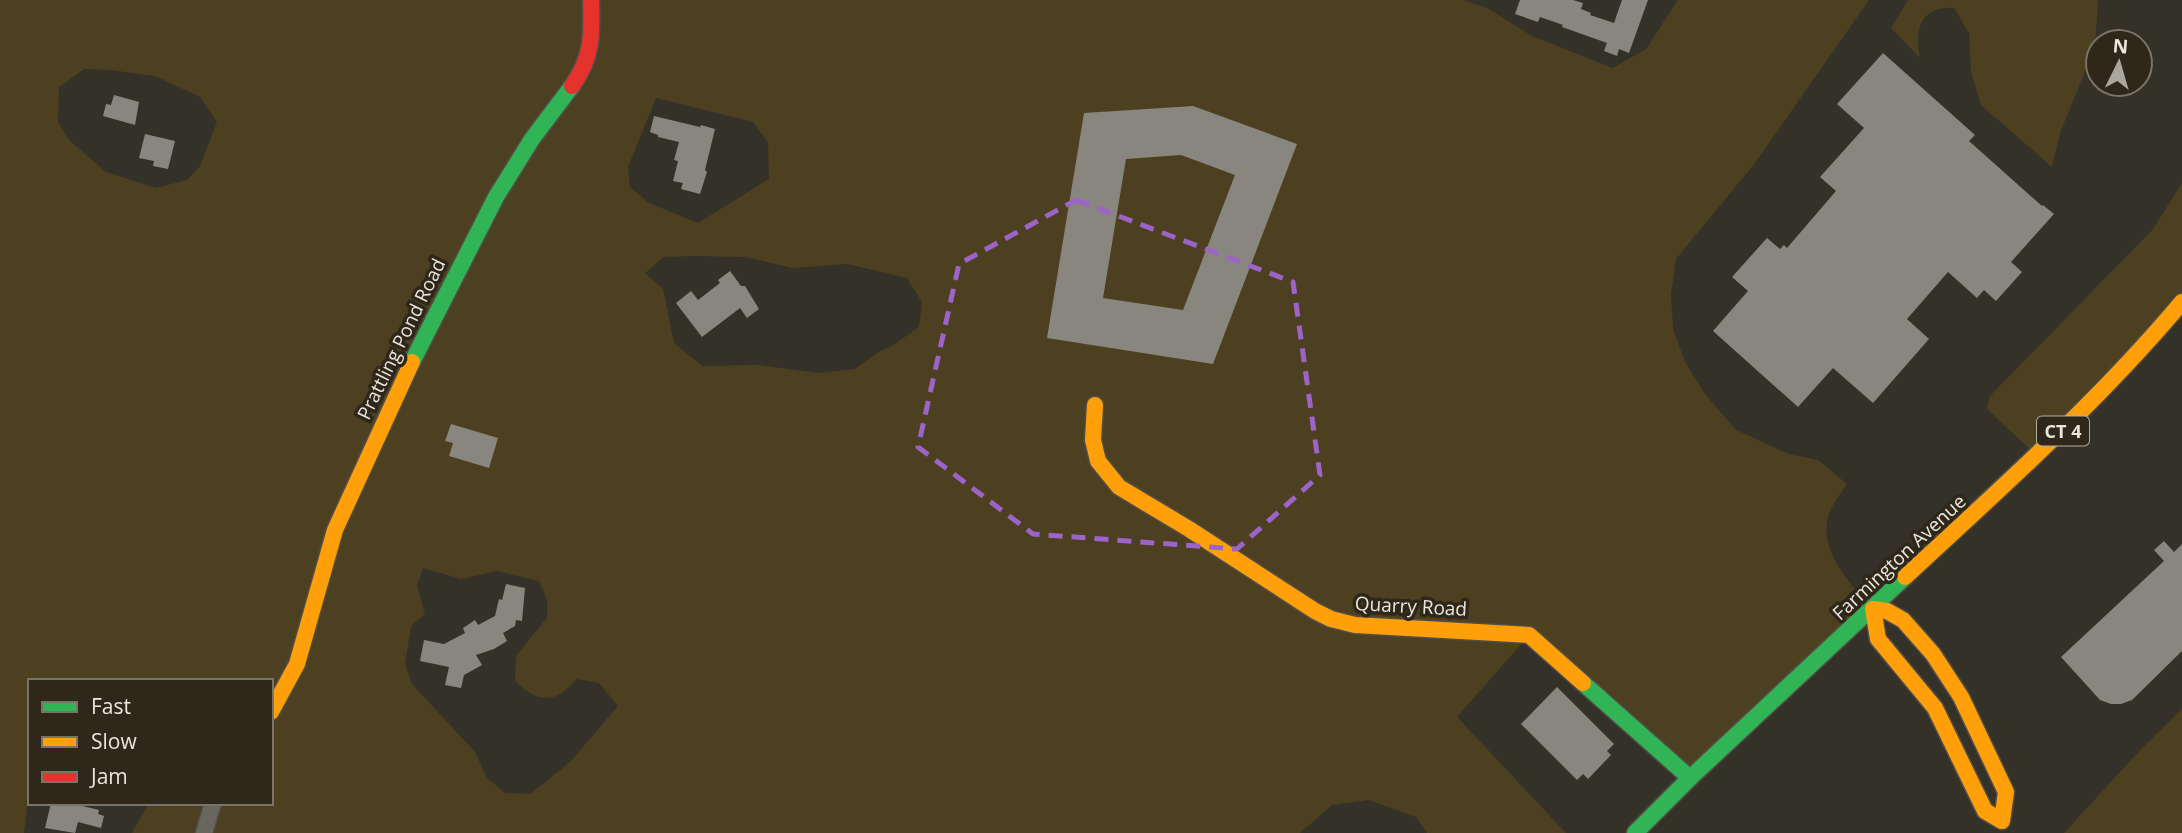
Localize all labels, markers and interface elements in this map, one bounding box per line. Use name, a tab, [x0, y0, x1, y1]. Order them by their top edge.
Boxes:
north arrow	[2084, 28, 2154, 98]
text: N	[2112, 32, 2129, 60]
street label: Prattling Pond Road	[351, 254, 451, 424]
road number: CT 4	[2037, 416, 2089, 446]
street label: Farmington Avenue	[1827, 488, 1971, 626]
street label: Quarry Road	[1354, 590, 1468, 622]
legend	[28, 679, 273, 805]
text: Fast	[91, 692, 131, 720]
text: Slow	[91, 727, 137, 755]
text: Jam	[89, 762, 128, 790]

